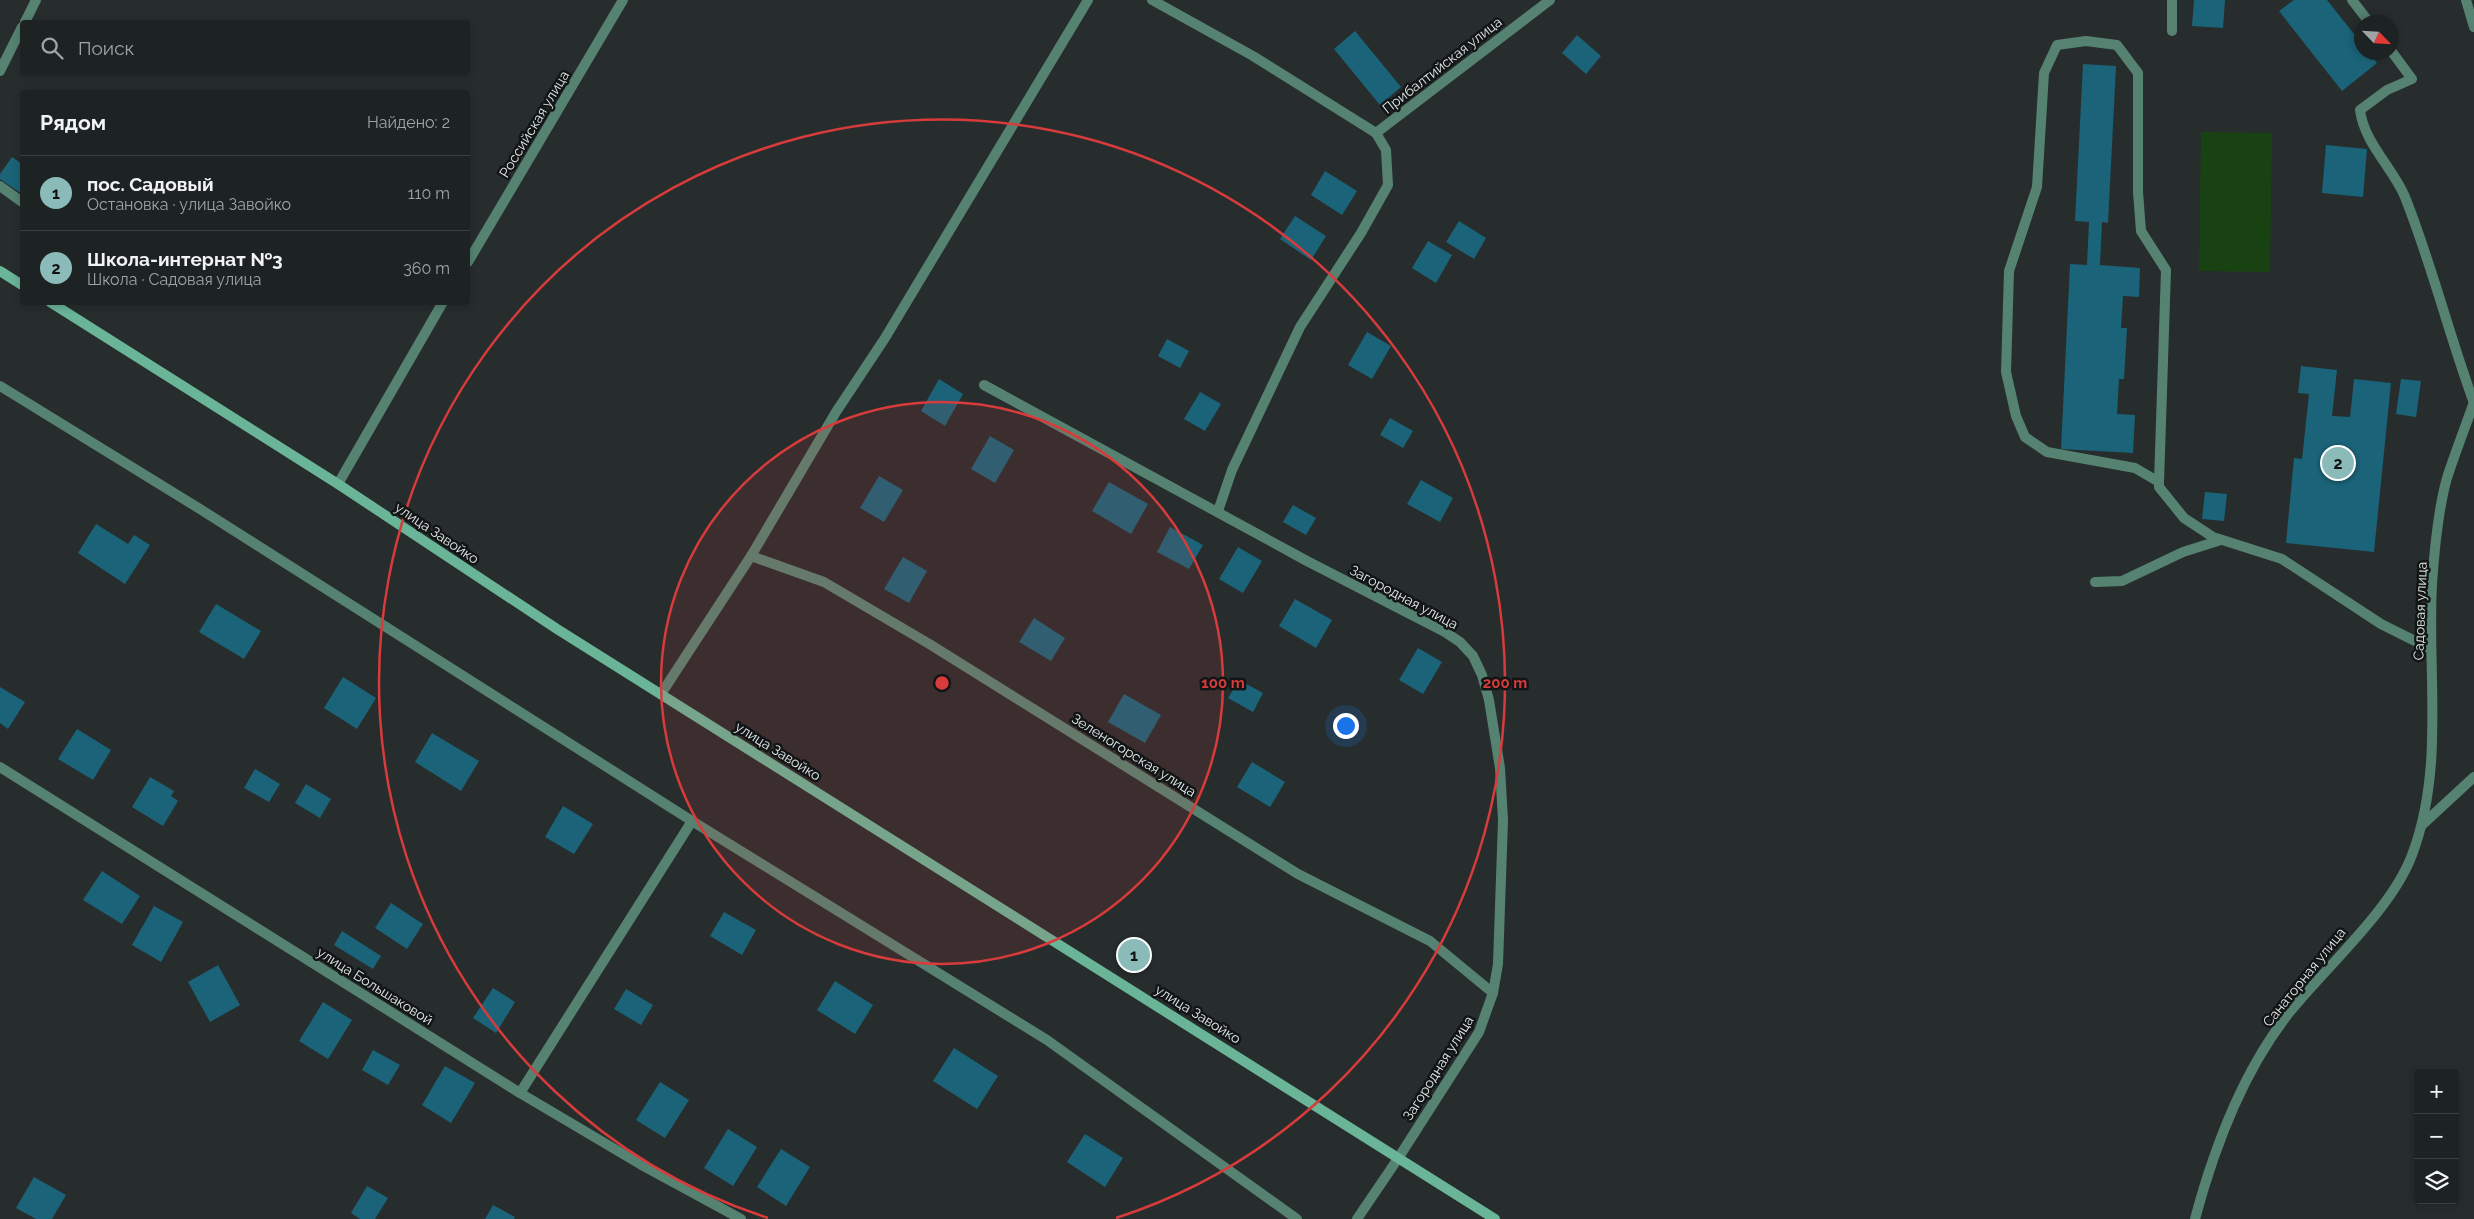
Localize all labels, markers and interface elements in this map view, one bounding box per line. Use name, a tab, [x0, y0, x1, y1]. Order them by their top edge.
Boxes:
street label: Прибалтийская улица	[1379, 13, 1505, 117]
north arrow	[2354, 15, 2399, 60]
search box	[20, 20, 470, 75]
icon: search	[38, 34, 66, 62]
text: Поиск	[78, 37, 134, 59]
street label: Российская улица	[496, 68, 572, 180]
text: Рядом	[40, 110, 106, 135]
text: Найдено: 2	[367, 113, 450, 132]
text: пос. Садовый	[87, 173, 214, 195]
text: 1	[52, 184, 60, 203]
text: 110 m	[408, 184, 450, 203]
text: Остановка · улица Завойко	[87, 195, 291, 214]
text: Школа-интернат №3	[87, 248, 283, 270]
text: 2	[51, 259, 61, 278]
text: 360 m	[403, 259, 450, 278]
text: Школа · Садовая улица	[87, 270, 262, 289]
pin: 2	[2322, 444, 2354, 482]
street label: улица Завойко	[392, 499, 482, 567]
street label: Садовая улица	[2410, 561, 2430, 661]
street label: Загородная улица	[1347, 562, 1461, 632]
centre of rings	[933, 674, 951, 692]
text: 100 m	[1201, 674, 1245, 692]
text: 200 m	[1483, 674, 1527, 692]
street label: Зеленогорская улица	[1069, 710, 1199, 800]
your location	[1333, 713, 1359, 739]
street label: улица Завойко	[732, 718, 824, 784]
street label: Санаторная улица	[2259, 924, 2349, 1030]
pin: 1	[1118, 936, 1150, 974]
street label: улица Большаковой	[314, 944, 436, 1028]
street label: улица Завойко	[1152, 981, 1244, 1047]
street label: Загородная улица	[1399, 1013, 1477, 1123]
map controls	[2414, 1069, 2459, 1204]
button: +	[2414, 1069, 2459, 1114]
button: −	[2414, 1114, 2459, 1159]
button: layers	[2414, 1159, 2459, 1204]

